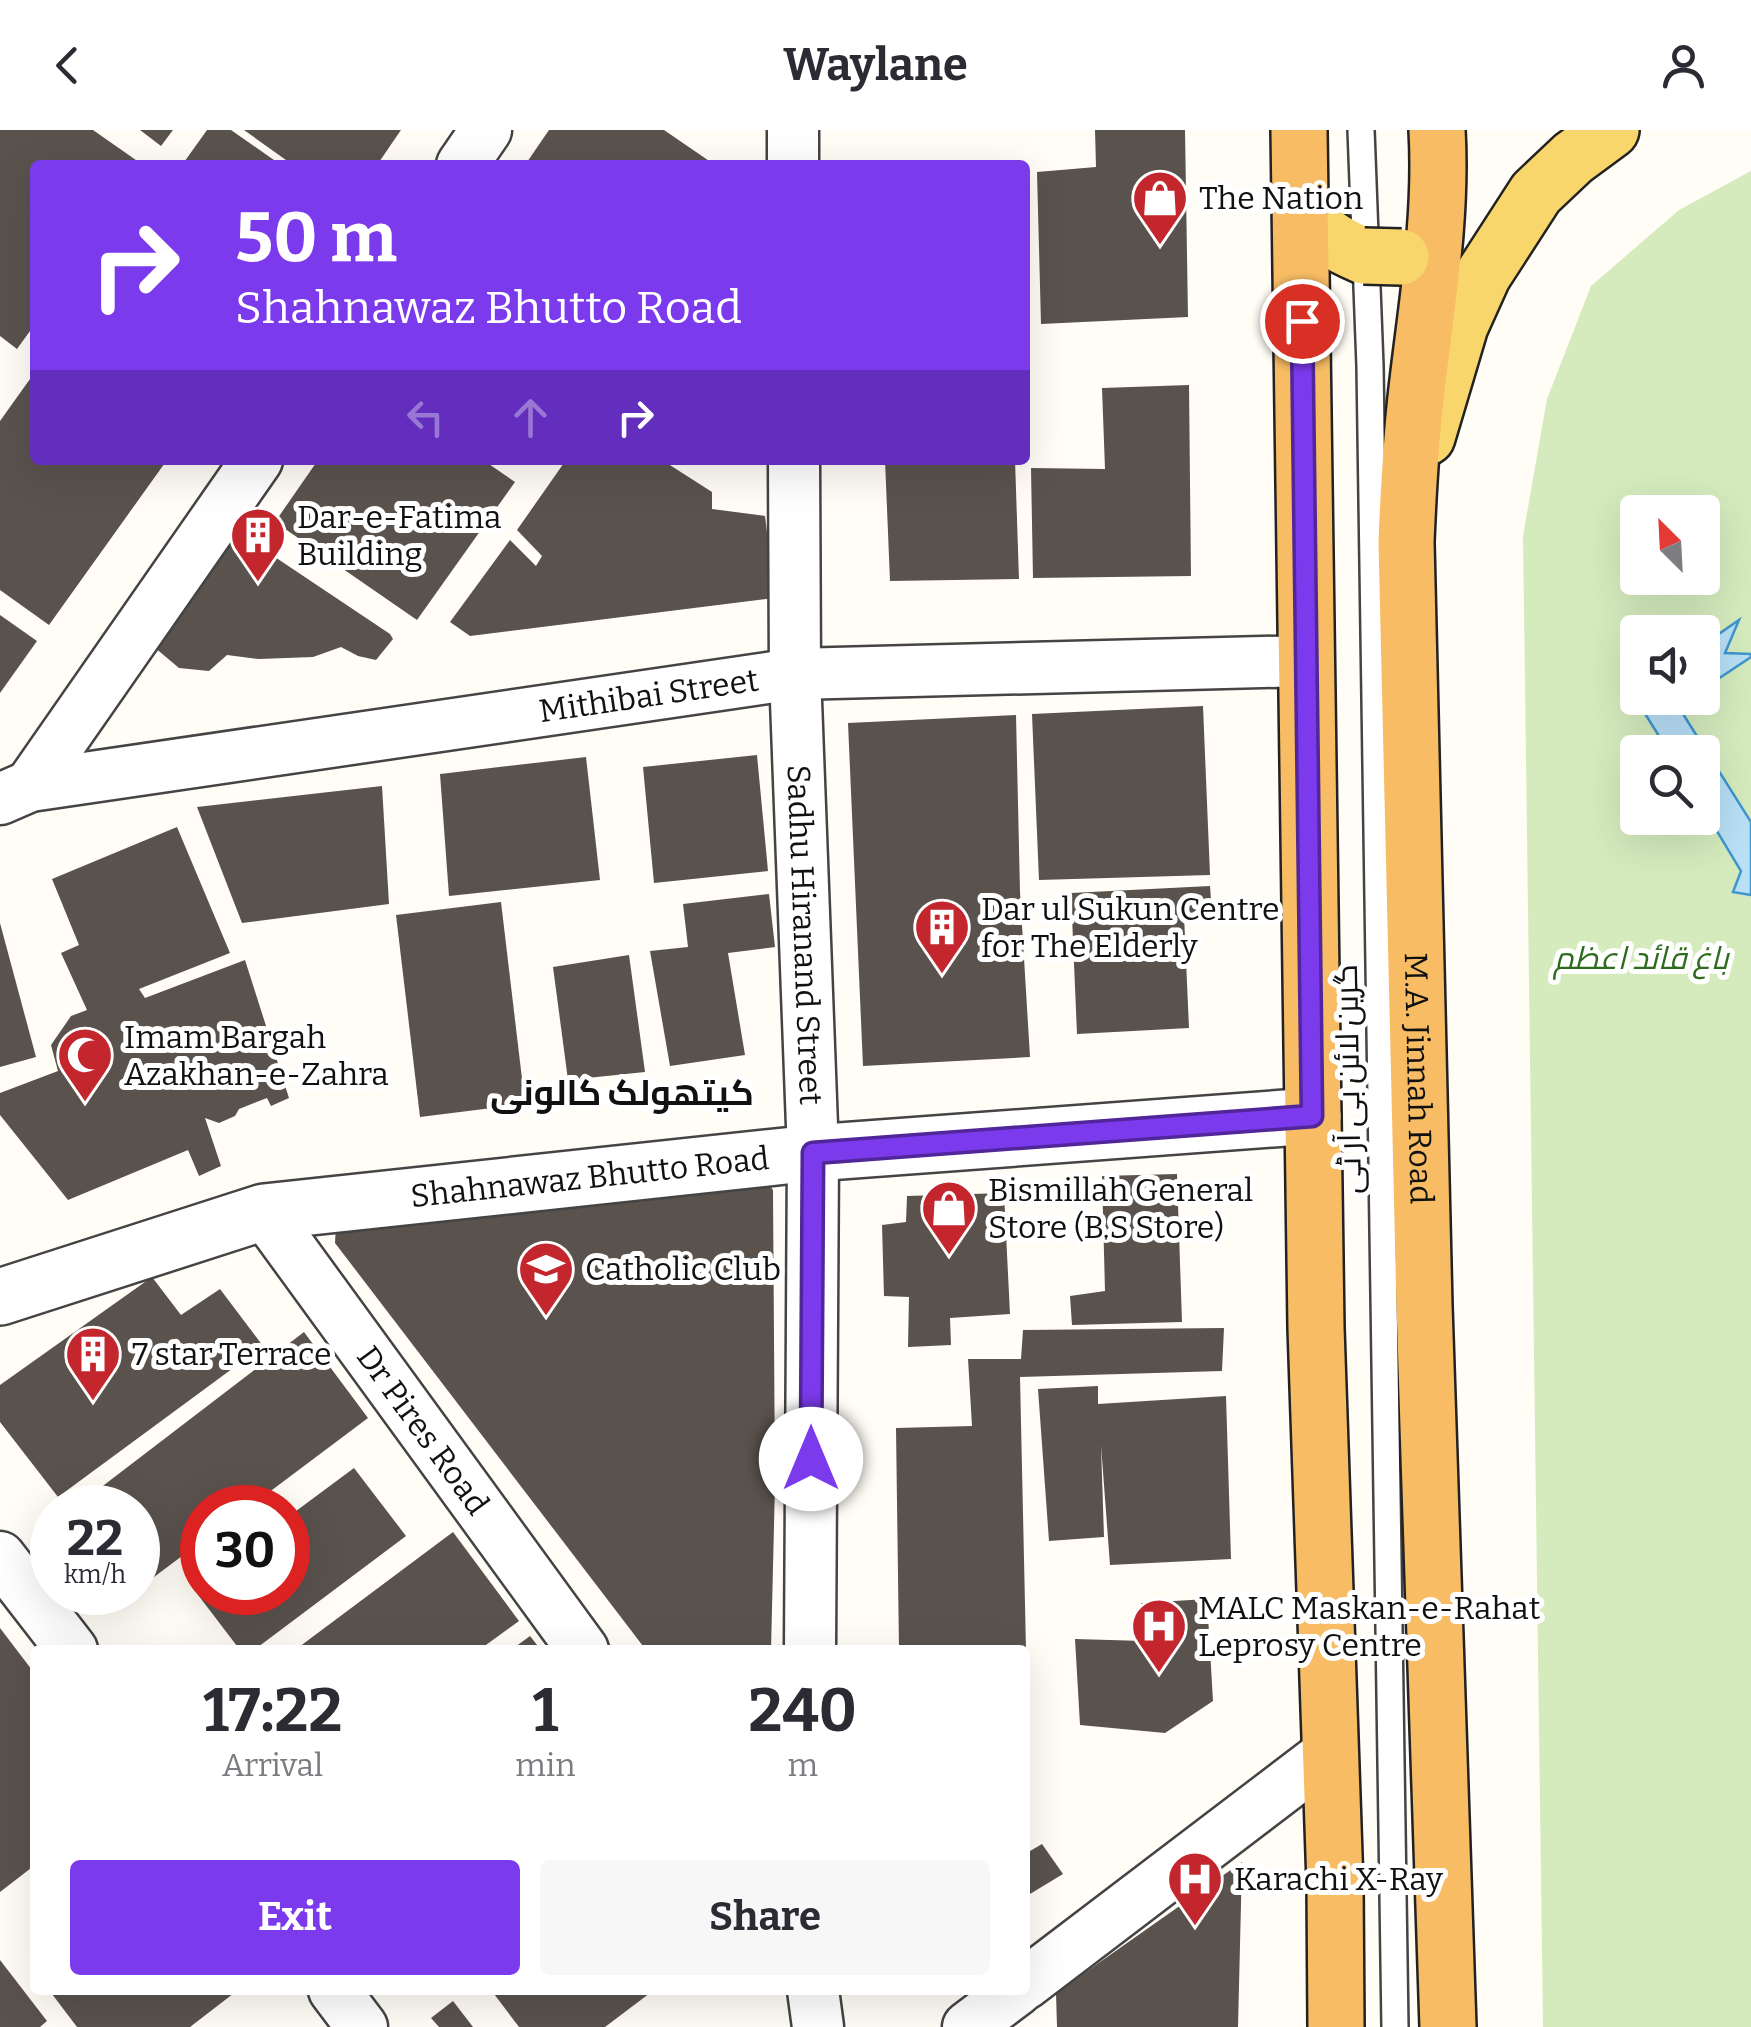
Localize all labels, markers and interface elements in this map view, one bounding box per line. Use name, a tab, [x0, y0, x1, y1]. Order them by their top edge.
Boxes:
icon: back	[40, 38, 95, 93]
text: Waylane	[783, 38, 968, 92]
icon: person	[1656, 38, 1711, 93]
shop icon: The Nation	[1130, 168, 1190, 247]
place label: The Nation	[1199, 179, 1363, 217]
text: 50 m	[235, 196, 397, 280]
icon: right	[70, 200, 200, 330]
pin	[1260, 279, 1345, 364]
text: Shahnawaz Bhutto Road	[235, 281, 742, 335]
icon: arrive	[1275, 294, 1330, 349]
icon: left	[398, 390, 453, 445]
icon: ahead	[503, 390, 558, 445]
icon: right	[608, 390, 663, 445]
north arrow	[1620, 495, 1720, 595]
map controls	[1620, 495, 1720, 835]
place label: Dar-e-Fatima Building	[297, 498, 501, 573]
building icon: Dar-e-Fatima Building	[228, 505, 288, 584]
button: sound	[1620, 615, 1720, 715]
street label: Mithibai Street	[537, 661, 761, 730]
button: search	[1620, 735, 1720, 835]
street label: Sadhu Hiranand Street	[779, 764, 830, 1106]
place label: Dar ul Sukun Centre for The Elderly	[981, 890, 1280, 965]
building icon: Dar ul Sukun Centre for The Elderly	[912, 897, 972, 976]
park label: باغ قائد اعظم	[1552, 939, 1730, 980]
street label: M.A. Jinnah Road	[1397, 952, 1441, 1205]
street label: گرین لائن بی آر ٹی	[1327, 964, 1369, 1194]
place label: Imam Bargah Azakhan-e-Zahra	[124, 1018, 389, 1093]
mosque icon: Imam Bargah Azakhan-e-Zahra	[55, 1025, 115, 1104]
district label: کیتھولک کالونی	[490, 1072, 754, 1114]
street label: Shahnawaz Bhutto Road	[408, 1139, 771, 1215]
place label: Bismillah General Store (B.S Store)	[988, 1171, 1253, 1246]
shop icon: Bismillah General Store (B.S Store)	[919, 1178, 979, 1257]
school or university icon: Catholic Club	[516, 1239, 576, 1318]
place label: Catholic Club	[585, 1250, 781, 1288]
building icon: 7 star Terrace	[63, 1324, 123, 1403]
place label: 7 star Terrace	[132, 1335, 331, 1373]
street label: Dr Pires Road	[349, 1339, 497, 1522]
position arrow	[759, 1407, 863, 1511]
speed limit sign: 30	[180, 1485, 310, 1615]
text: 22	[67, 1508, 123, 1568]
text: km/h	[64, 1560, 126, 1590]
place label: MALC Maskan-e-Rahat Leprosy Centre	[1198, 1589, 1541, 1664]
hospital icon: MALC Maskan-e-Rahat Leprosy Centre	[1129, 1596, 1189, 1675]
text: 17:22	[203, 1675, 342, 1747]
text: 1	[532, 1675, 558, 1747]
text: 240	[749, 1675, 857, 1747]
text: Arrival	[222, 1746, 323, 1784]
text: min	[515, 1746, 576, 1784]
text: m	[787, 1746, 818, 1784]
hospital icon: Karachi X-Ray	[1165, 1849, 1225, 1928]
button: Exit	[70, 1860, 520, 1975]
button: Share	[540, 1860, 990, 1975]
place label: Karachi X-Ray	[1234, 1860, 1444, 1898]

